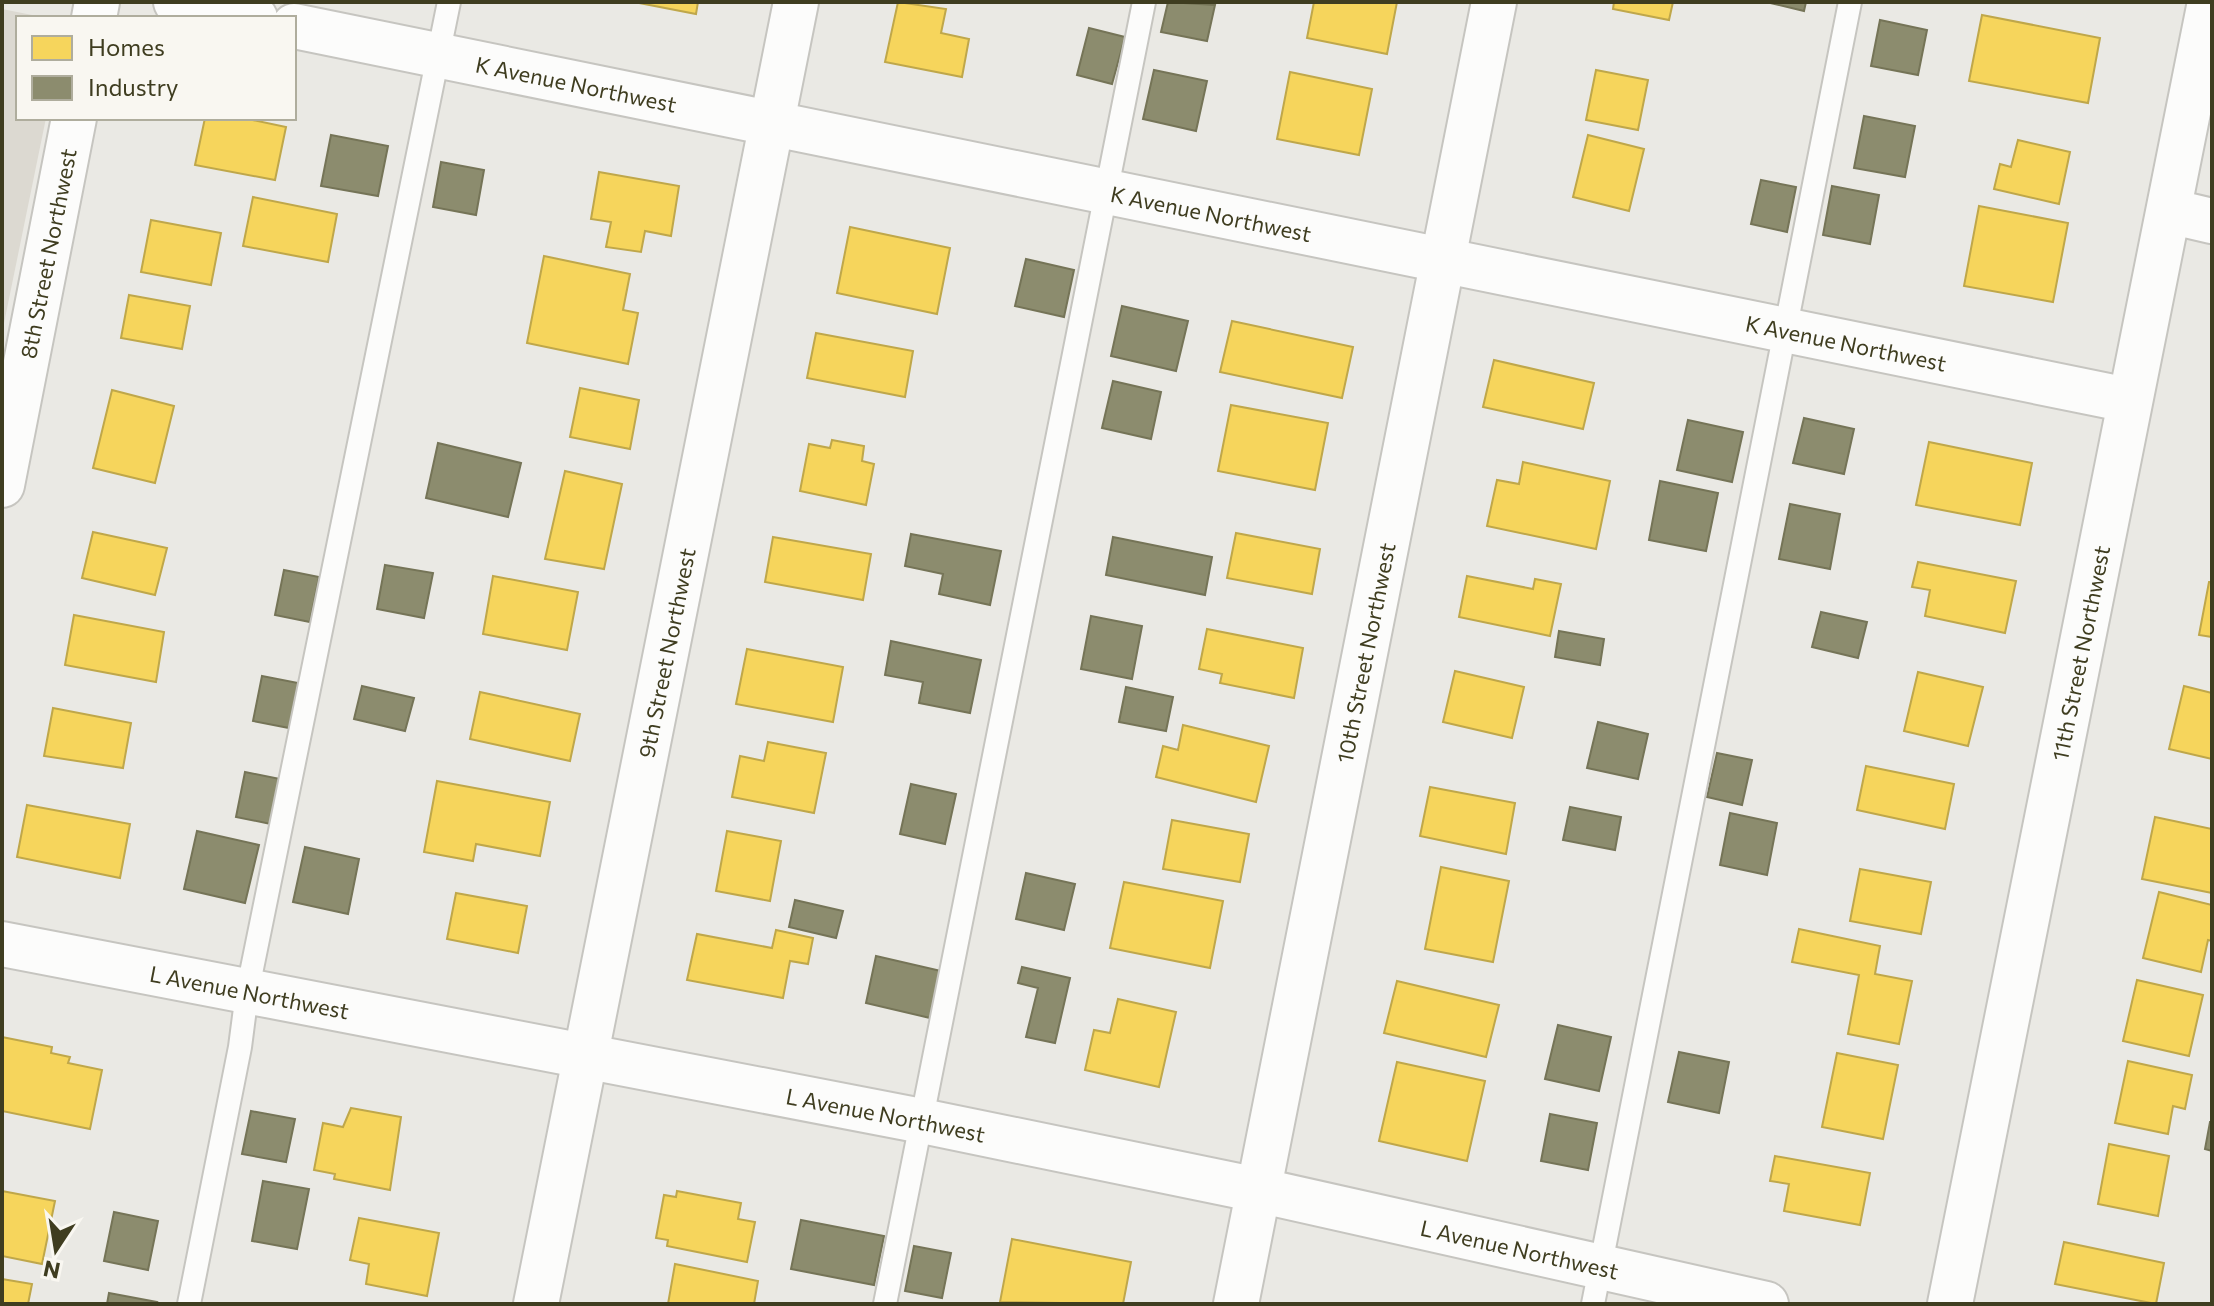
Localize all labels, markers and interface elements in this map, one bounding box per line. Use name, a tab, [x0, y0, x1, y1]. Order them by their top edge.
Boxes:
legend	[16, 16, 296, 120]
text: Homes	[88, 32, 165, 61]
street label: K Avenue Northwest	[473, 50, 679, 117]
text: Industry	[88, 72, 178, 101]
street label: 8th Street Northwest	[14, 146, 81, 361]
street label: K Avenue Northwest	[1108, 179, 1314, 247]
street label: K Avenue Northwest	[1743, 309, 1949, 376]
street label: 10th Street Northwest	[1330, 540, 1400, 765]
street label: 11th Street Northwest	[2045, 543, 2115, 763]
street label: 9th Street Northwest	[632, 546, 700, 760]
street label: L Avenue Northwest	[148, 959, 351, 1024]
street label: L Avenue Northwest	[784, 1082, 988, 1147]
north arrow	[16, 1210, 96, 1290]
street label: L Avenue Northwest	[1418, 1213, 1621, 1284]
text: N	[41, 1255, 63, 1285]

